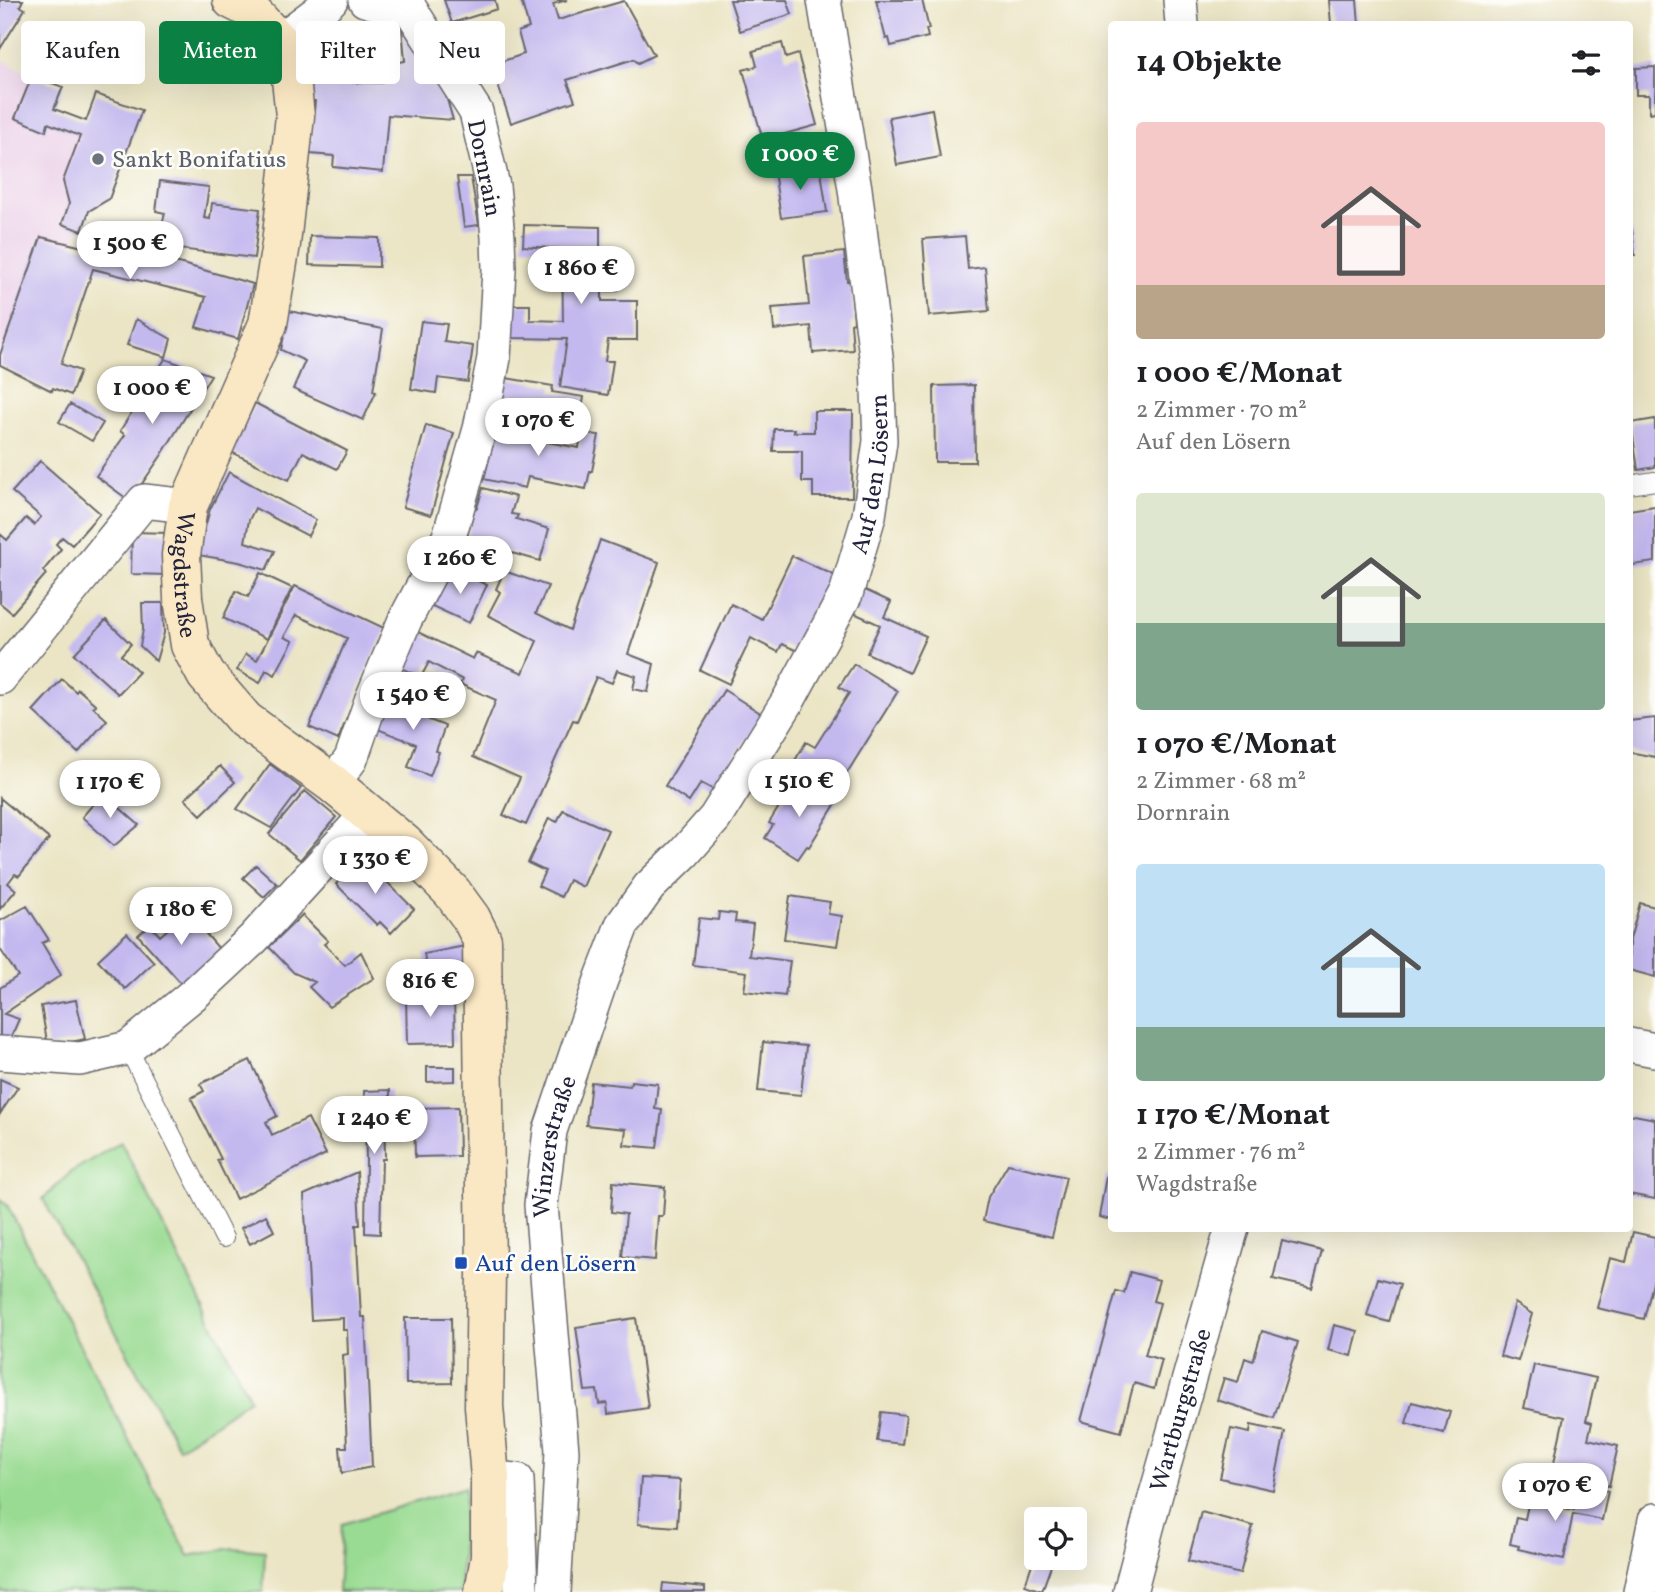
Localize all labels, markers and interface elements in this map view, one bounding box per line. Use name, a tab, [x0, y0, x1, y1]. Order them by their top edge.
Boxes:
chip: Kaufen	[21, 21, 145, 84]
chip: Mieten	[159, 21, 282, 84]
chip: Filter	[296, 21, 400, 84]
chip: Neu	[414, 21, 505, 84]
text: 14 Objekte	[1136, 42, 1282, 84]
icon: filters	[1567, 44, 1605, 82]
street label: Dornrain	[457, 117, 509, 220]
pin: 1 000 €	[735, 132, 865, 192]
text: 1 000 €	[761, 139, 839, 171]
place label: Sankt Bonifatius	[112, 144, 286, 178]
marker: Sankt Bonifatius	[90, 151, 106, 167]
icon: home	[1308, 168, 1434, 294]
pin: 1 500 €	[65, 222, 195, 281]
text: 1 500 €	[93, 228, 167, 260]
pin: 1 860 €	[516, 246, 646, 306]
text: 1 860 €	[544, 253, 618, 285]
text: 1 000 €/Monat	[1136, 353, 1342, 395]
pin: 1 000 €	[87, 366, 217, 426]
text: 1 000 €	[113, 373, 191, 405]
street label: Auf den Lösern	[844, 393, 899, 559]
text: 2 Zimmer · 70 m²	[1136, 395, 1307, 427]
pin: 1 070 €	[473, 398, 603, 458]
text: 1 070 €	[501, 405, 575, 437]
text: Auf den Lösern	[1136, 427, 1291, 459]
street label: Wagdstraße	[162, 509, 204, 640]
pin: 1 260 €	[395, 536, 525, 596]
icon: home	[1308, 539, 1434, 665]
text: 1 260 €	[423, 543, 497, 575]
pin: 1 540 €	[348, 672, 478, 732]
text: 1 540 €	[376, 679, 450, 711]
text: 1 070 €/Monat	[1136, 724, 1336, 766]
pin: 1 170 €	[45, 760, 175, 820]
pin: 1 510 €	[734, 760, 864, 819]
text: 1 510 €	[764, 766, 834, 798]
text: 2 Zimmer · 68 m²	[1136, 766, 1306, 798]
text: 1 170 €	[75, 767, 145, 799]
text: Dornrain	[1136, 798, 1230, 830]
pin: 1 330 €	[310, 836, 440, 896]
text: 1 330 €	[339, 843, 411, 875]
pin: 1 180 €	[116, 888, 246, 947]
text: 1 180 €	[145, 894, 217, 926]
icon: home	[1308, 910, 1434, 1036]
pin: 816 €	[381, 960, 479, 1019]
text: 816 €	[402, 966, 458, 998]
street label: Winzerstraße	[525, 1071, 586, 1219]
text: 1 170 €/Monat	[1136, 1095, 1330, 1137]
pin: 1 240 €	[309, 1096, 439, 1156]
text: 1 240 €	[337, 1103, 411, 1135]
text: 2 Zimmer · 76 m²	[1136, 1137, 1306, 1169]
text: Wagdstraße	[1136, 1169, 1257, 1201]
place label: Auf den Lösern	[475, 1248, 637, 1282]
marker: Auf den Lösern	[453, 1255, 469, 1271]
street label: Wartburgstraße	[1143, 1325, 1221, 1496]
pin: 1 070 €	[1490, 1464, 1620, 1523]
text: 1 070 €	[1518, 1470, 1592, 1502]
map controls	[1024, 1507, 1087, 1570]
button: locate	[1024, 1507, 1087, 1570]

